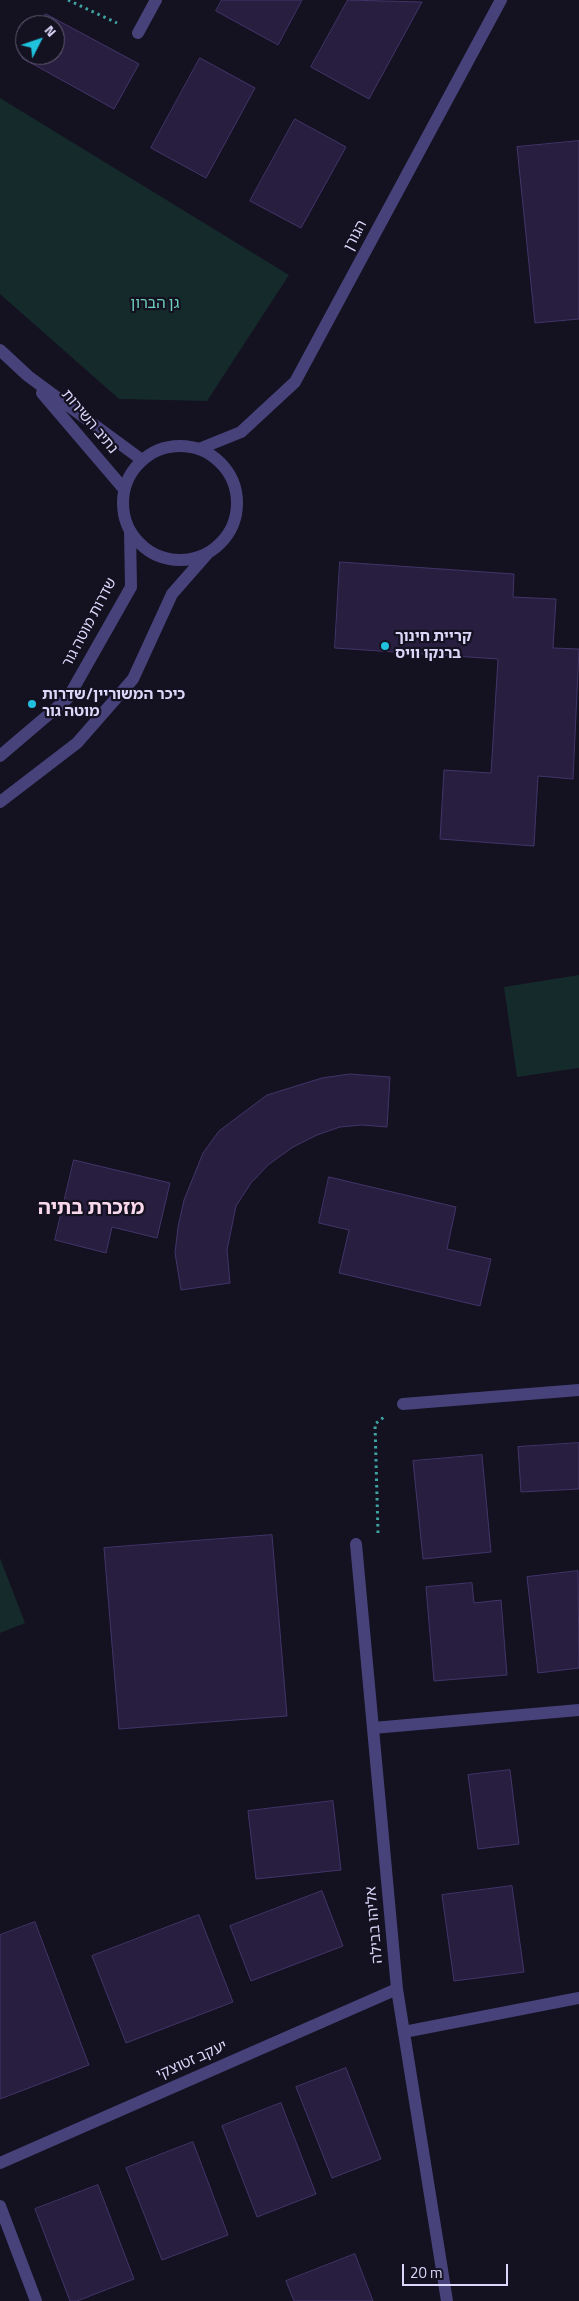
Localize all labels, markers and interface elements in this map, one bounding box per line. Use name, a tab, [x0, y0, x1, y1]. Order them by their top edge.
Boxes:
north arrow	[15, 15, 65, 65]
text: N	[40, 20, 62, 41]
street label: הגורן	[341, 218, 371, 254]
park label: גן הברון	[131, 295, 179, 313]
street label: נתיב השירות	[57, 386, 121, 458]
street label: שדרות מוטה גור	[59, 575, 121, 671]
place label: קריית חינוך ברנקו וויס	[395, 628, 472, 663]
marker: קריית חינוך ברנקו וויס	[379, 640, 391, 652]
place label: כיכר המשוריין/שדרות מוטה גור	[42, 686, 185, 721]
marker: כיכר המשוריין/שדרות מוטה גור	[26, 698, 38, 710]
district label: מזכרת בתיה	[38, 1197, 144, 1221]
street label: אליהו בבילה	[363, 1886, 387, 1964]
street label: יעקב זטוצקי	[154, 2037, 230, 2085]
scale bar	[404, 2254, 510, 2286]
text: 20 m	[410, 2261, 443, 2284]

